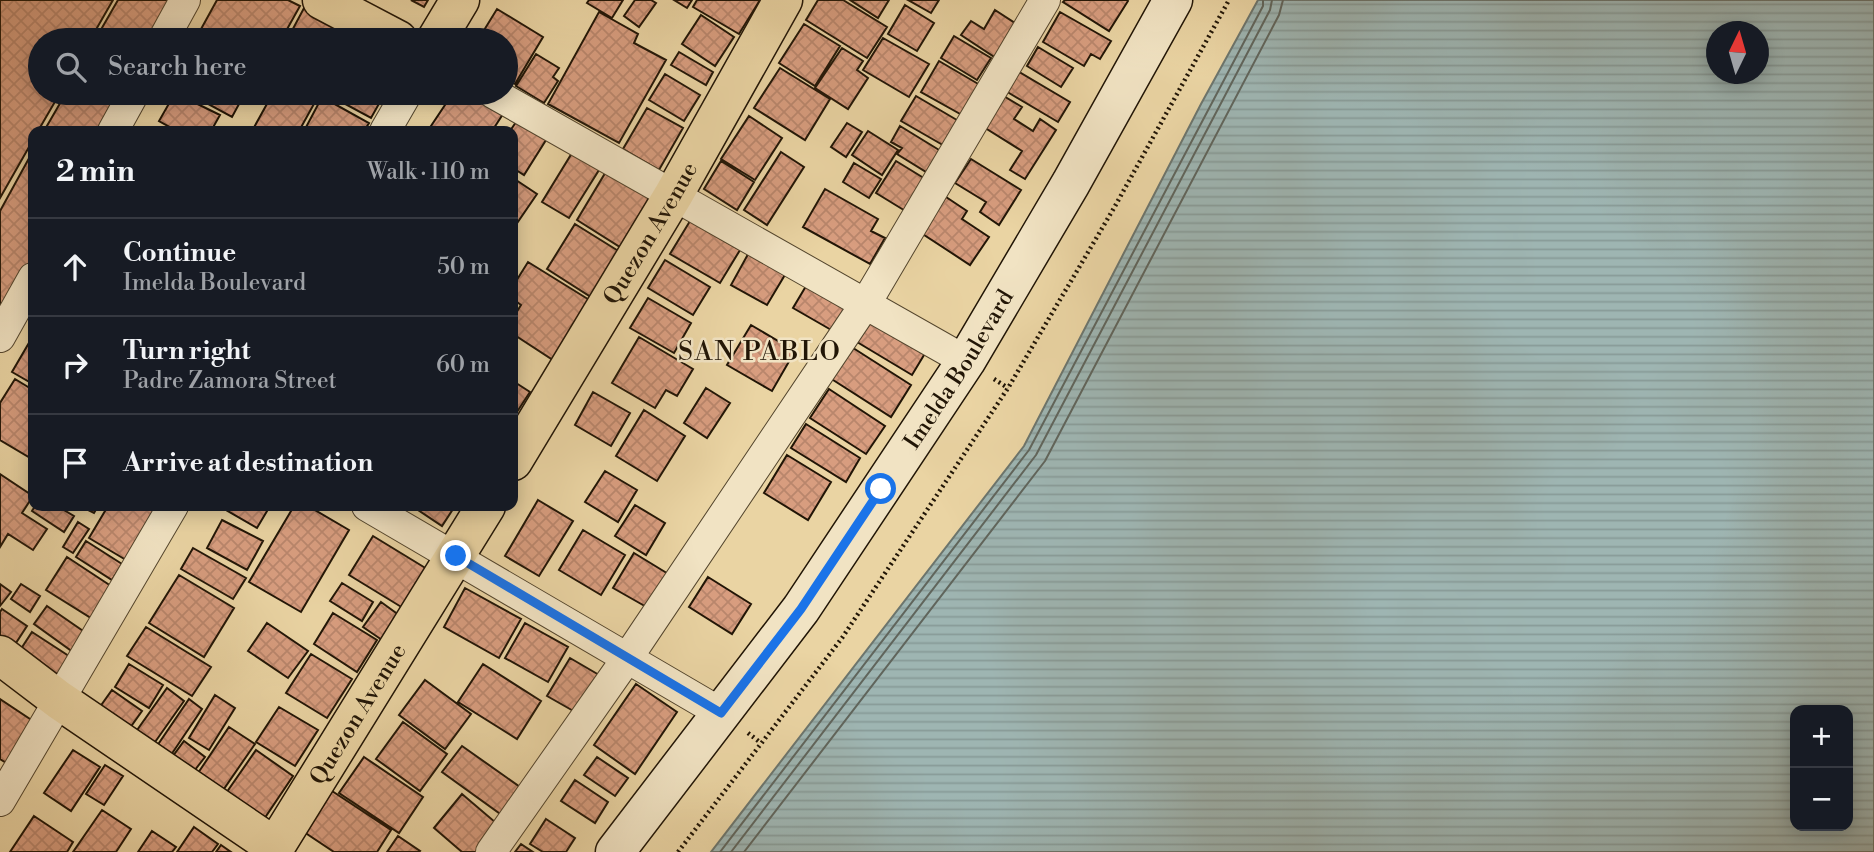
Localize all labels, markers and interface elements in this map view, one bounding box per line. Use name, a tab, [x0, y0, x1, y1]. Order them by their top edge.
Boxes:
north arrow	[1706, 21, 1769, 84]
search box	[28, 28, 518, 105]
icon: search	[52, 48, 90, 86]
text: Search here	[108, 51, 247, 83]
text: 2 min	[56, 153, 135, 191]
street label: Quezon Avenue	[598, 157, 704, 310]
text: Walk · 110 m	[367, 158, 490, 186]
text: Continue	[123, 237, 236, 269]
icon: ahead	[56, 248, 94, 286]
text: 50 m	[437, 253, 490, 281]
text: Imelda Boulevard	[123, 269, 306, 297]
street label: Imelda Boulevard	[898, 285, 1020, 455]
text: Turn right	[123, 335, 251, 367]
district label: SAN PABLO	[678, 336, 842, 368]
icon: right	[56, 346, 94, 384]
text: 60 m	[436, 351, 490, 379]
text: Padre Zamora Street	[123, 367, 337, 395]
icon: arrive	[56, 444, 94, 482]
text: Arrive at destination	[123, 447, 373, 479]
route start	[865, 473, 896, 504]
route end	[440, 540, 471, 571]
street label: Quezon Avenue	[304, 639, 412, 790]
map controls	[1790, 705, 1853, 831]
button: +	[1790, 705, 1853, 768]
button: −	[1790, 768, 1853, 831]

